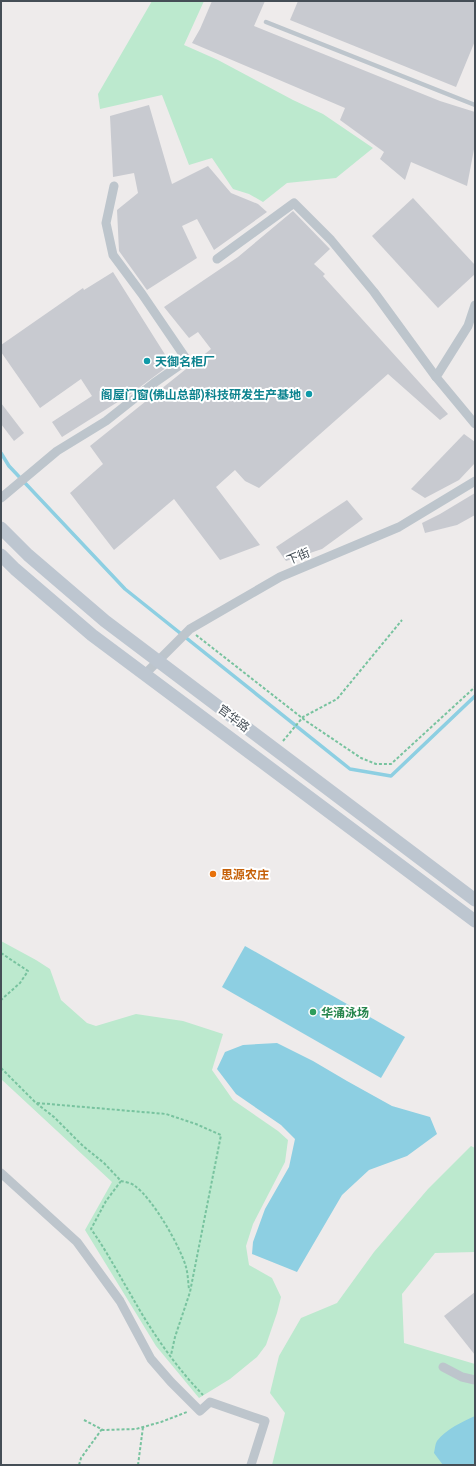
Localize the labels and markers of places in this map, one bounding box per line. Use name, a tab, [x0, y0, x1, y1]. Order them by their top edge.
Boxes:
place label: 天御名柜厂	[155, 355, 215, 368]
marker: 天御名柜厂	[142, 356, 152, 366]
place label: 阁屋门窗(佛山总部)科技研发生产基地	[101, 388, 301, 402]
marker: 阁屋门窗(佛山总部)科技研发生产基地	[304, 389, 314, 399]
place label: 思源农庄	[221, 868, 269, 881]
marker: 思源农庄	[208, 869, 218, 879]
place label: 华涌泳场	[321, 1006, 369, 1019]
marker: 华涌泳场	[308, 1007, 318, 1017]

